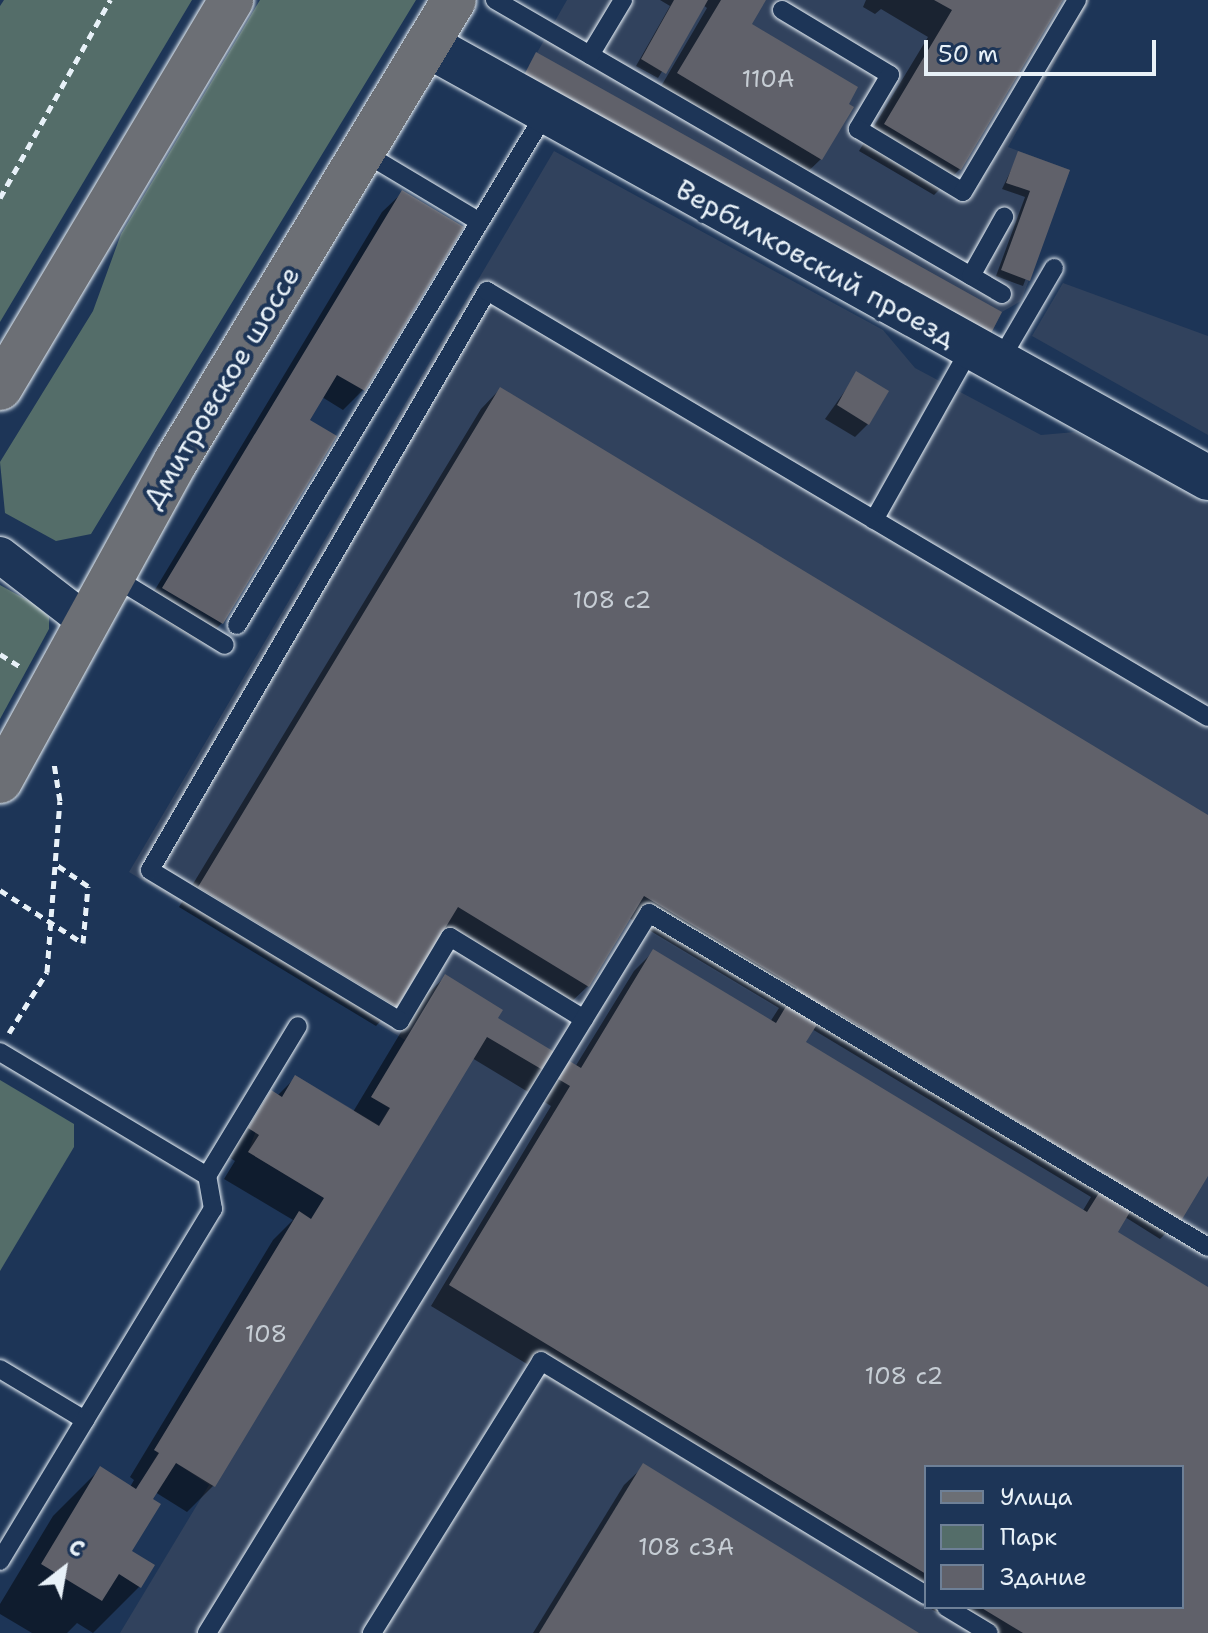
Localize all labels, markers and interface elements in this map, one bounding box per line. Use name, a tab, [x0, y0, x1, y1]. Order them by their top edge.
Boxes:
scale bar	[928, 24, 1160, 74]
text: 50 m	[938, 38, 998, 70]
house number: 110А	[742, 66, 794, 94]
street label: Вербилковский проезд	[670, 172, 962, 354]
street label: Дмитровское шоссе	[135, 260, 307, 514]
house number: 108 с2	[573, 587, 651, 615]
house number: 108	[245, 1321, 287, 1349]
house number: 108 с2	[865, 1363, 943, 1391]
legend	[924, 1465, 1184, 1609]
text: Улица	[1000, 1481, 1073, 1513]
text: Парк	[1000, 1521, 1057, 1553]
north arrow	[24, 1529, 104, 1609]
text: С	[63, 1532, 90, 1564]
house number: 108 с3А	[638, 1534, 734, 1562]
text: Здание	[1000, 1561, 1087, 1593]

